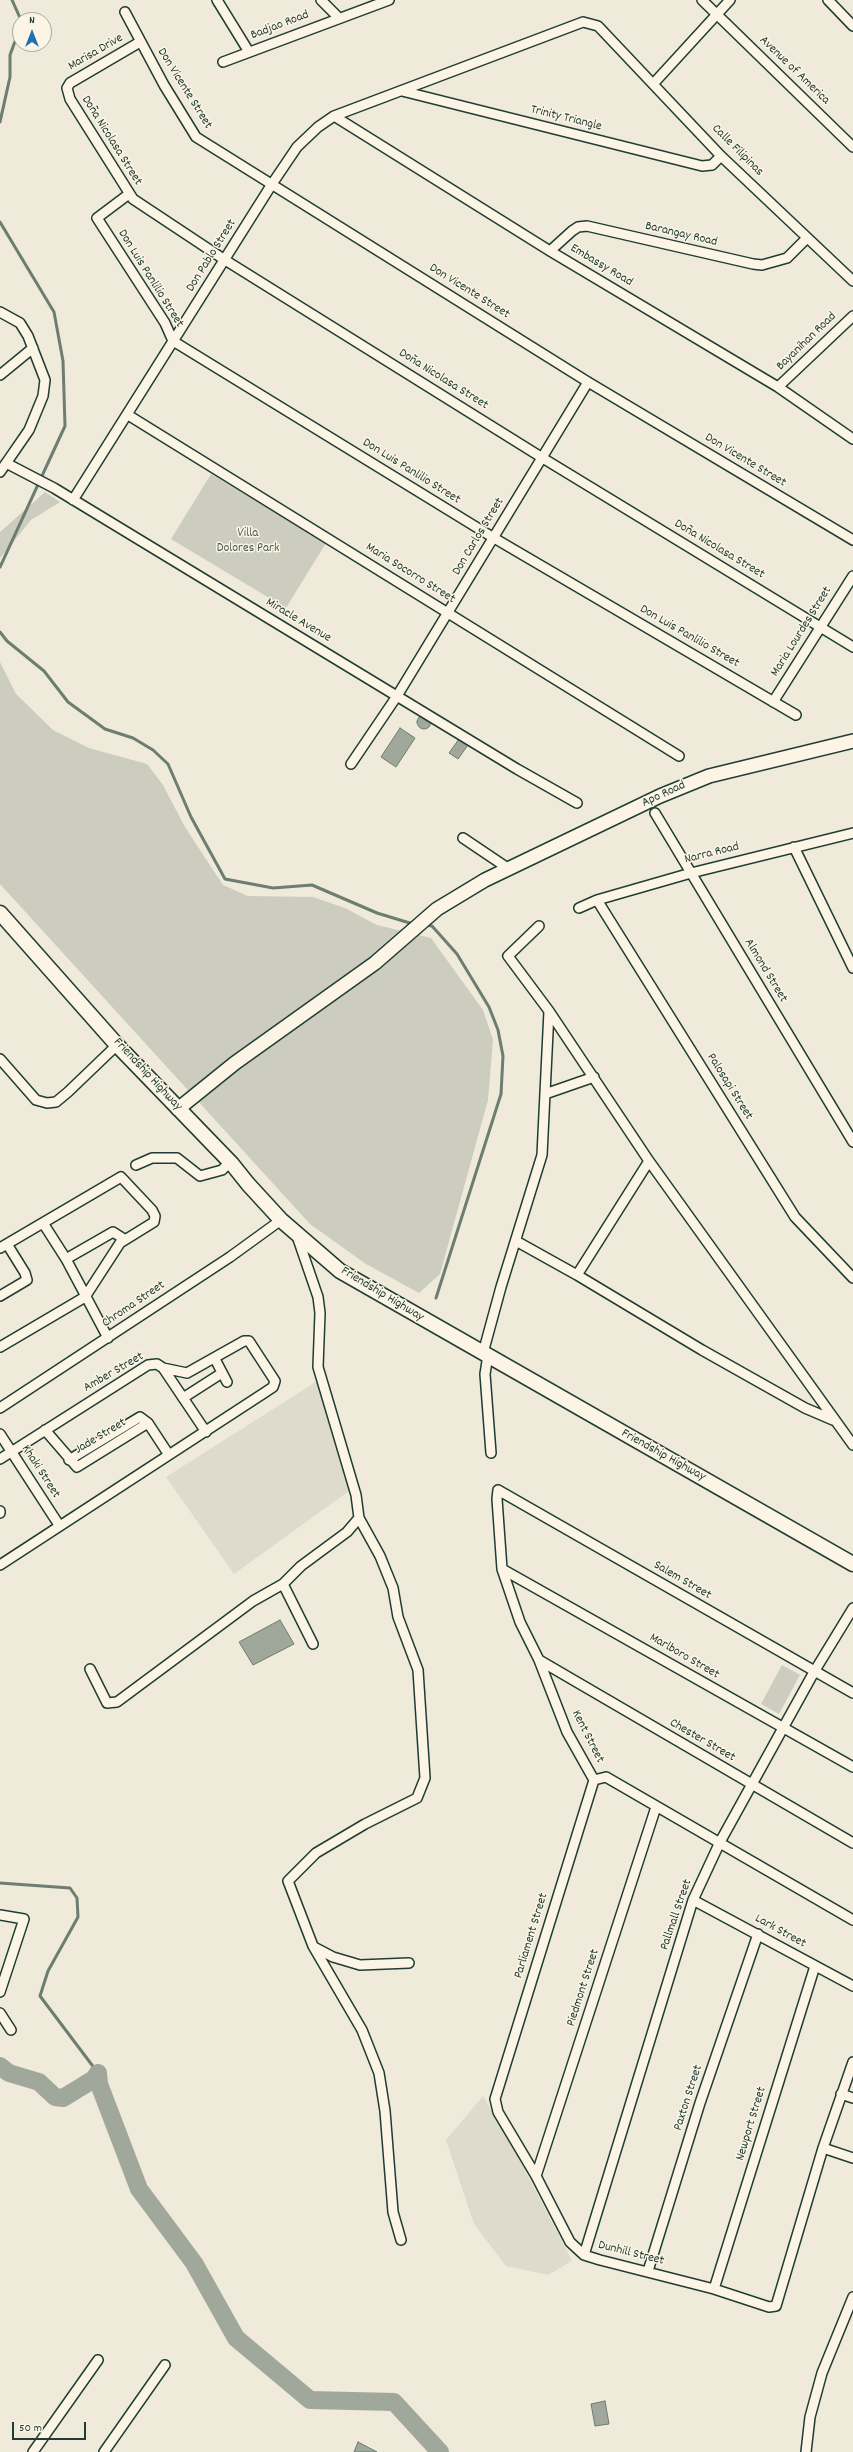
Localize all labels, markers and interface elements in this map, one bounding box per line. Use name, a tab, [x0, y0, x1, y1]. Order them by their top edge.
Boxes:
street label: Badjao Road	[249, 8, 311, 44]
north arrow	[12, 12, 52, 52]
text: N	[29, 13, 35, 29]
street label: Marisa Drive	[66, 31, 126, 75]
street label: Avenue of America	[755, 33, 833, 109]
street label: Don Vicente Street	[153, 46, 215, 132]
street label: Doña Nicolasa Street	[77, 93, 145, 189]
street label: Trinity Triangle	[529, 103, 603, 135]
street label: Calle Filipinas	[708, 122, 766, 180]
street label: Don Pablo Street	[184, 217, 240, 295]
street label: Barangay Road	[643, 219, 719, 251]
street label: Don Luis Panlilio Street	[114, 227, 186, 331]
street label: Embassy Road	[567, 241, 635, 291]
street label: Don Vicente Street	[426, 261, 512, 323]
street label: Bayanihan Road	[774, 310, 840, 374]
street label: Doña Nicolasa Street	[395, 346, 491, 414]
street label: Don Vicente Street	[701, 431, 789, 491]
street label: Don Luis Panlilio Street	[359, 436, 463, 508]
street label: Don Carlos Street	[450, 495, 508, 579]
street label: Doña Nicolasa Street	[671, 517, 767, 583]
park label: Villa Dolores Park	[217, 526, 279, 557]
street label: Maria Socorro Street	[362, 540, 458, 608]
street label: Maria Lourdes Street	[768, 584, 836, 680]
street label: Miracle Avenue	[262, 595, 334, 647]
street label: Don Luis Panlilio Street	[636, 602, 742, 672]
street label: Apo Road	[640, 778, 688, 812]
street label: Narra Road	[683, 840, 741, 868]
street label: Almond Street	[740, 936, 790, 1006]
street label: Friendship Highway	[109, 1035, 185, 1115]
street label: Palosapi Street	[702, 1051, 756, 1123]
street label: Friendship Highway	[338, 1264, 426, 1326]
street label: Chroma Street	[100, 1278, 168, 1332]
street label: Amber Street	[81, 1350, 147, 1396]
street label: Jade Street	[72, 1416, 130, 1458]
street label: Friendship Highway	[618, 1426, 708, 1486]
street label: Khaki Street	[17, 1442, 63, 1502]
street label: Salem Street	[650, 1558, 714, 1604]
street label: Marlboro Street	[646, 1631, 722, 1683]
street label: Kent Street	[567, 1708, 607, 1766]
street label: Chester Street	[666, 1716, 738, 1766]
street label: Pallmall Street	[658, 1877, 696, 1953]
street label: Parliament Street	[512, 1891, 552, 1981]
street label: Lark Street	[752, 1912, 808, 1952]
street label: Piedmont Street	[564, 1947, 604, 2029]
street label: Paxton Street	[671, 2063, 707, 2133]
street label: Newport Street	[733, 2085, 771, 2163]
street label: Dunhill Street	[596, 2238, 666, 2270]
scale bar	[14, 2414, 88, 2440]
text: 50 m	[19, 2420, 42, 2437]

